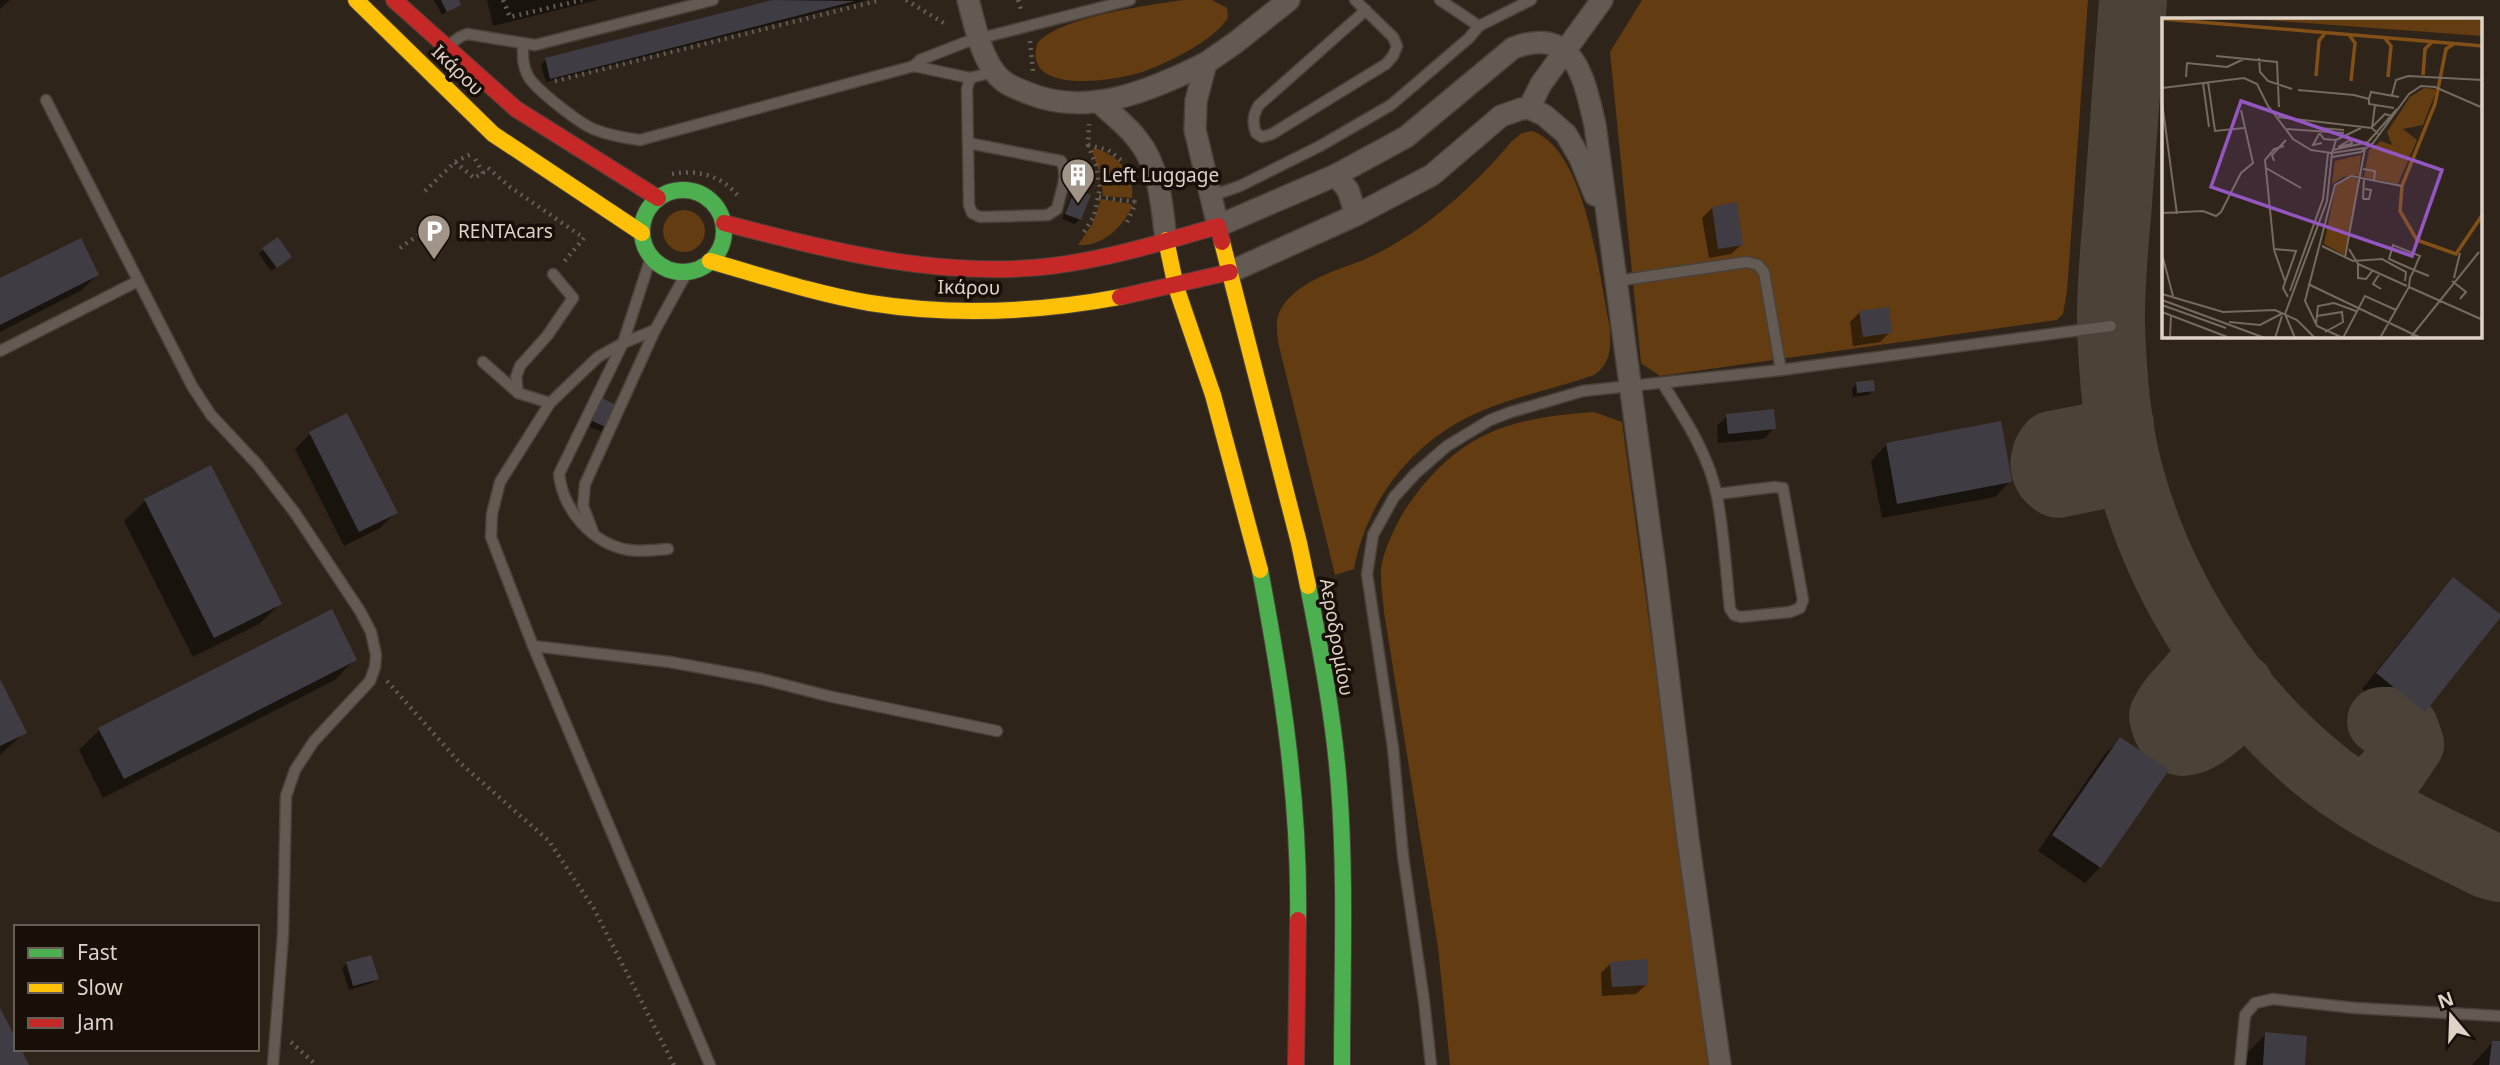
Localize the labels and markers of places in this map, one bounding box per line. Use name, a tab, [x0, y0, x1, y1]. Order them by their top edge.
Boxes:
building icon: Left Luggage	[1059, 156, 1097, 205]
place label: Left Luggage	[1102, 162, 1219, 188]
parking icon: RENTAcars	[415, 212, 453, 261]
place label: RENTAcars	[458, 218, 553, 244]

